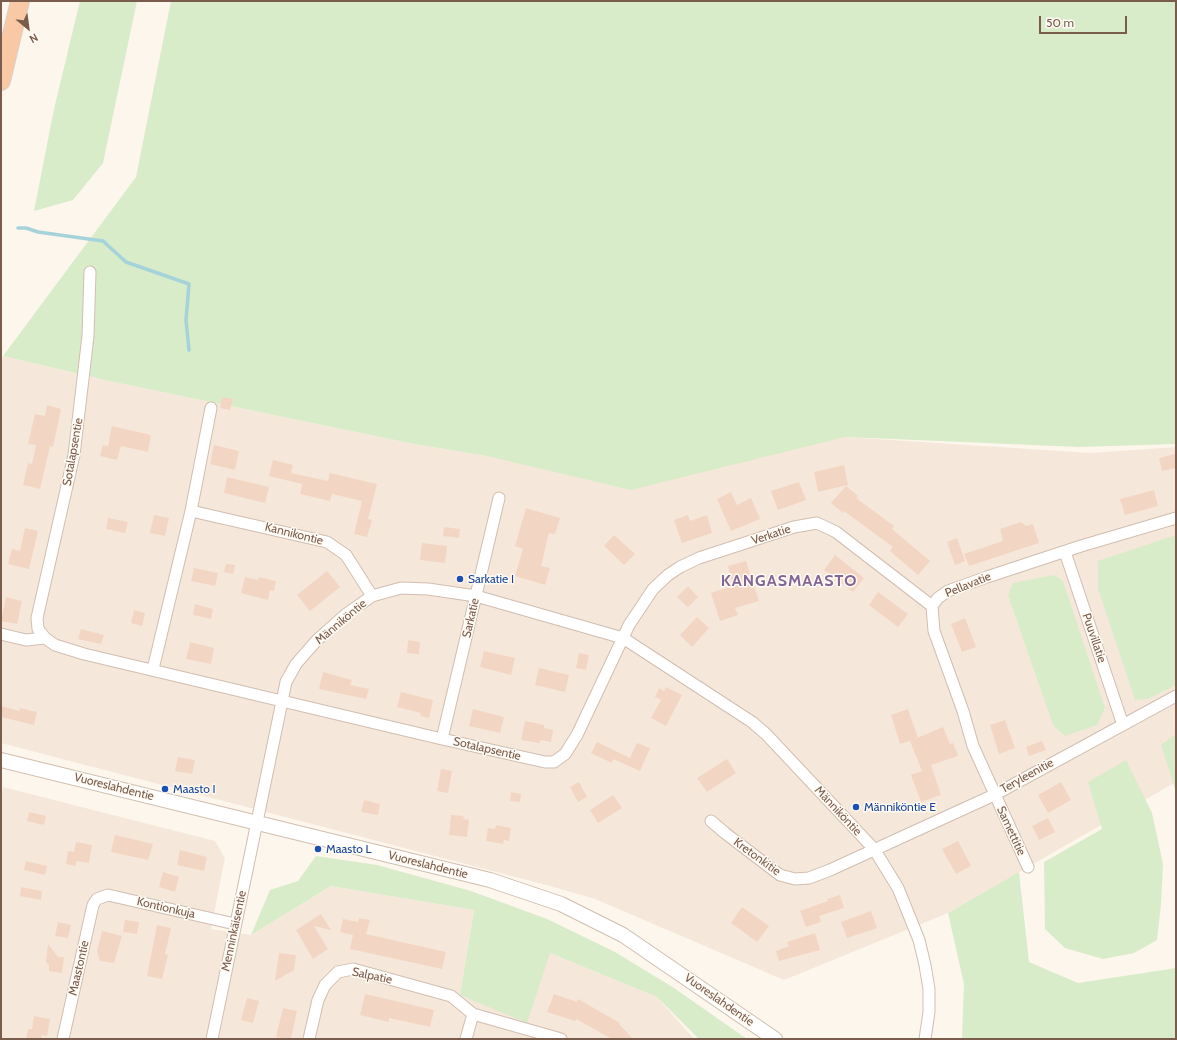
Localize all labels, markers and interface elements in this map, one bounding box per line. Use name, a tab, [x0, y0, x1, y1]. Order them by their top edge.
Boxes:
north arrow	[8, 8, 48, 48]
scale bar	[1041, 8, 1129, 34]
text: 50 m	[1046, 15, 1074, 30]
text: N	[27, 30, 41, 47]
street label: Sotalapsentie	[60, 417, 86, 487]
street label: Kannikontie	[263, 520, 325, 548]
street label: Verkatie	[750, 522, 792, 548]
street label: Pellavatie	[943, 569, 993, 601]
district label: KANGASMAASTO	[721, 571, 857, 591]
place label: Sarkatie I	[468, 572, 514, 586]
marker: Sarkatie I	[455, 574, 465, 584]
street label: Männiköntie	[312, 596, 370, 648]
street label: Sarkatie	[459, 597, 483, 639]
street label: Puuvillatie	[1079, 611, 1109, 665]
street label: Sotalapsentie	[452, 734, 522, 764]
street label: Teryleenitie	[998, 756, 1056, 796]
street label: Vuoreslahdentie	[73, 770, 155, 804]
place label: Maasto I	[173, 782, 216, 796]
street label: Männiköntie	[811, 783, 865, 839]
marker: Maasto I	[160, 784, 170, 794]
place label: Männiköntie E	[864, 800, 936, 814]
marker: Männiköntie E	[851, 802, 861, 812]
street label: Samettitie	[993, 804, 1029, 858]
street label: Kretonkitie	[731, 835, 783, 879]
place label: Maasto L	[326, 842, 371, 856]
marker: Maasto L	[313, 844, 323, 854]
street label: Vuoreslahdentie	[387, 848, 469, 882]
street label: Menninkäisentie	[218, 889, 250, 973]
street label: Kontionkuja	[135, 894, 197, 922]
street label: Maastontie	[66, 939, 92, 997]
street label: Salpatie	[351, 965, 393, 987]
street label: Vuoreslahdentie	[681, 971, 757, 1029]

